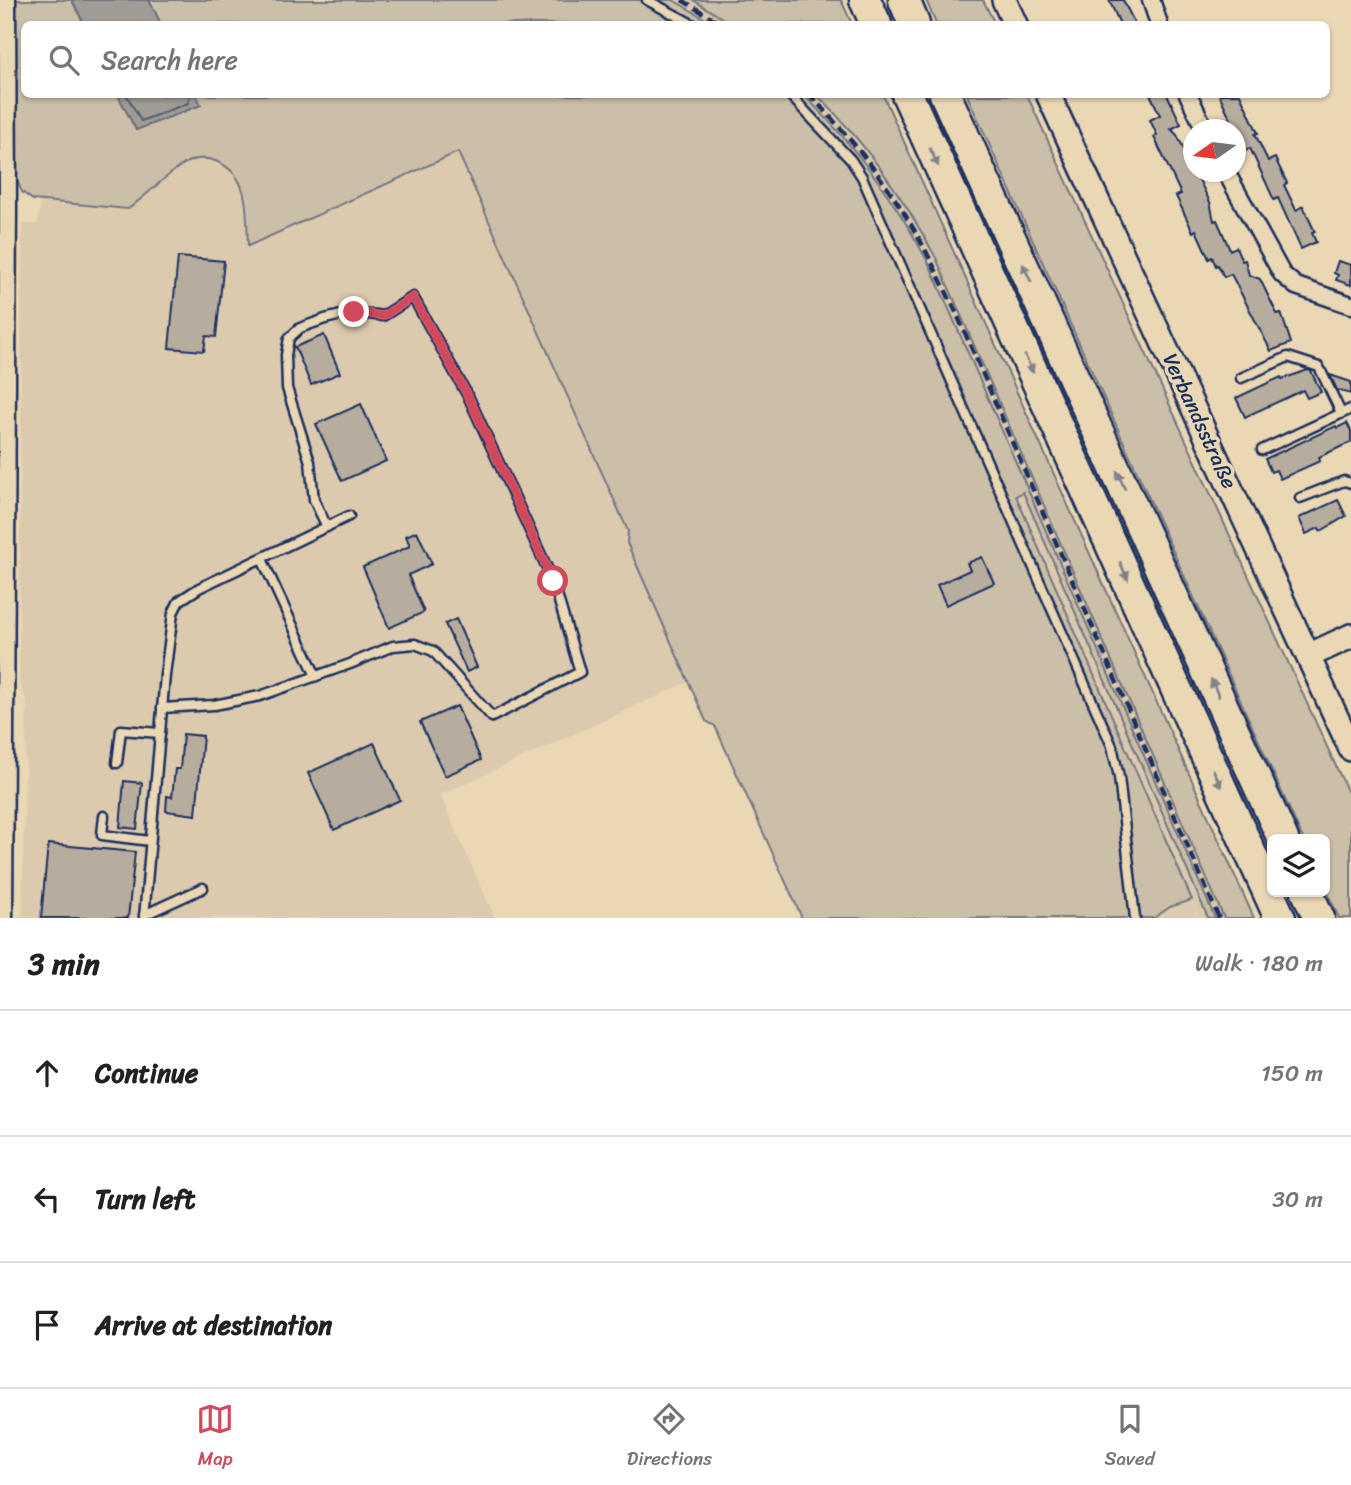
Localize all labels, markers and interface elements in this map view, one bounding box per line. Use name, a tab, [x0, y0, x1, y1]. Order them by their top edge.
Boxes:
search box	[21, 21, 1330, 98]
text: Search here	[101, 37, 238, 83]
icon: search	[45, 41, 83, 79]
north arrow	[1183, 119, 1246, 182]
one-way arrow	[929, 147, 940, 167]
one-way arrow	[1021, 263, 1032, 284]
route end	[338, 296, 369, 327]
street label: Verbandsstraße	[1152, 347, 1248, 496]
one-way arrow	[1024, 354, 1035, 374]
one-way arrow	[1115, 470, 1126, 491]
one-way arrow	[1118, 561, 1129, 581]
route start	[537, 565, 568, 596]
one-way arrow	[1209, 678, 1221, 698]
one-way arrow	[1211, 768, 1223, 788]
map controls	[1267, 834, 1330, 897]
button: layers	[1267, 834, 1330, 897]
text: 3 min	[28, 937, 100, 991]
text: Walk · 180 m	[1195, 943, 1323, 984]
text: Continue	[95, 1050, 198, 1096]
text: 150 m	[1261, 1053, 1323, 1094]
icon: ahead	[28, 1054, 66, 1092]
text: Turn left	[95, 1176, 195, 1222]
text: 30 m	[1272, 1179, 1323, 1220]
icon: left	[28, 1180, 66, 1218]
text: Arrive at destination	[95, 1302, 332, 1348]
icon: arrive	[28, 1306, 66, 1344]
tab: Map	[196, 1400, 234, 1475]
tab: Directions	[627, 1400, 712, 1475]
tab: Saved	[1105, 1400, 1155, 1475]

